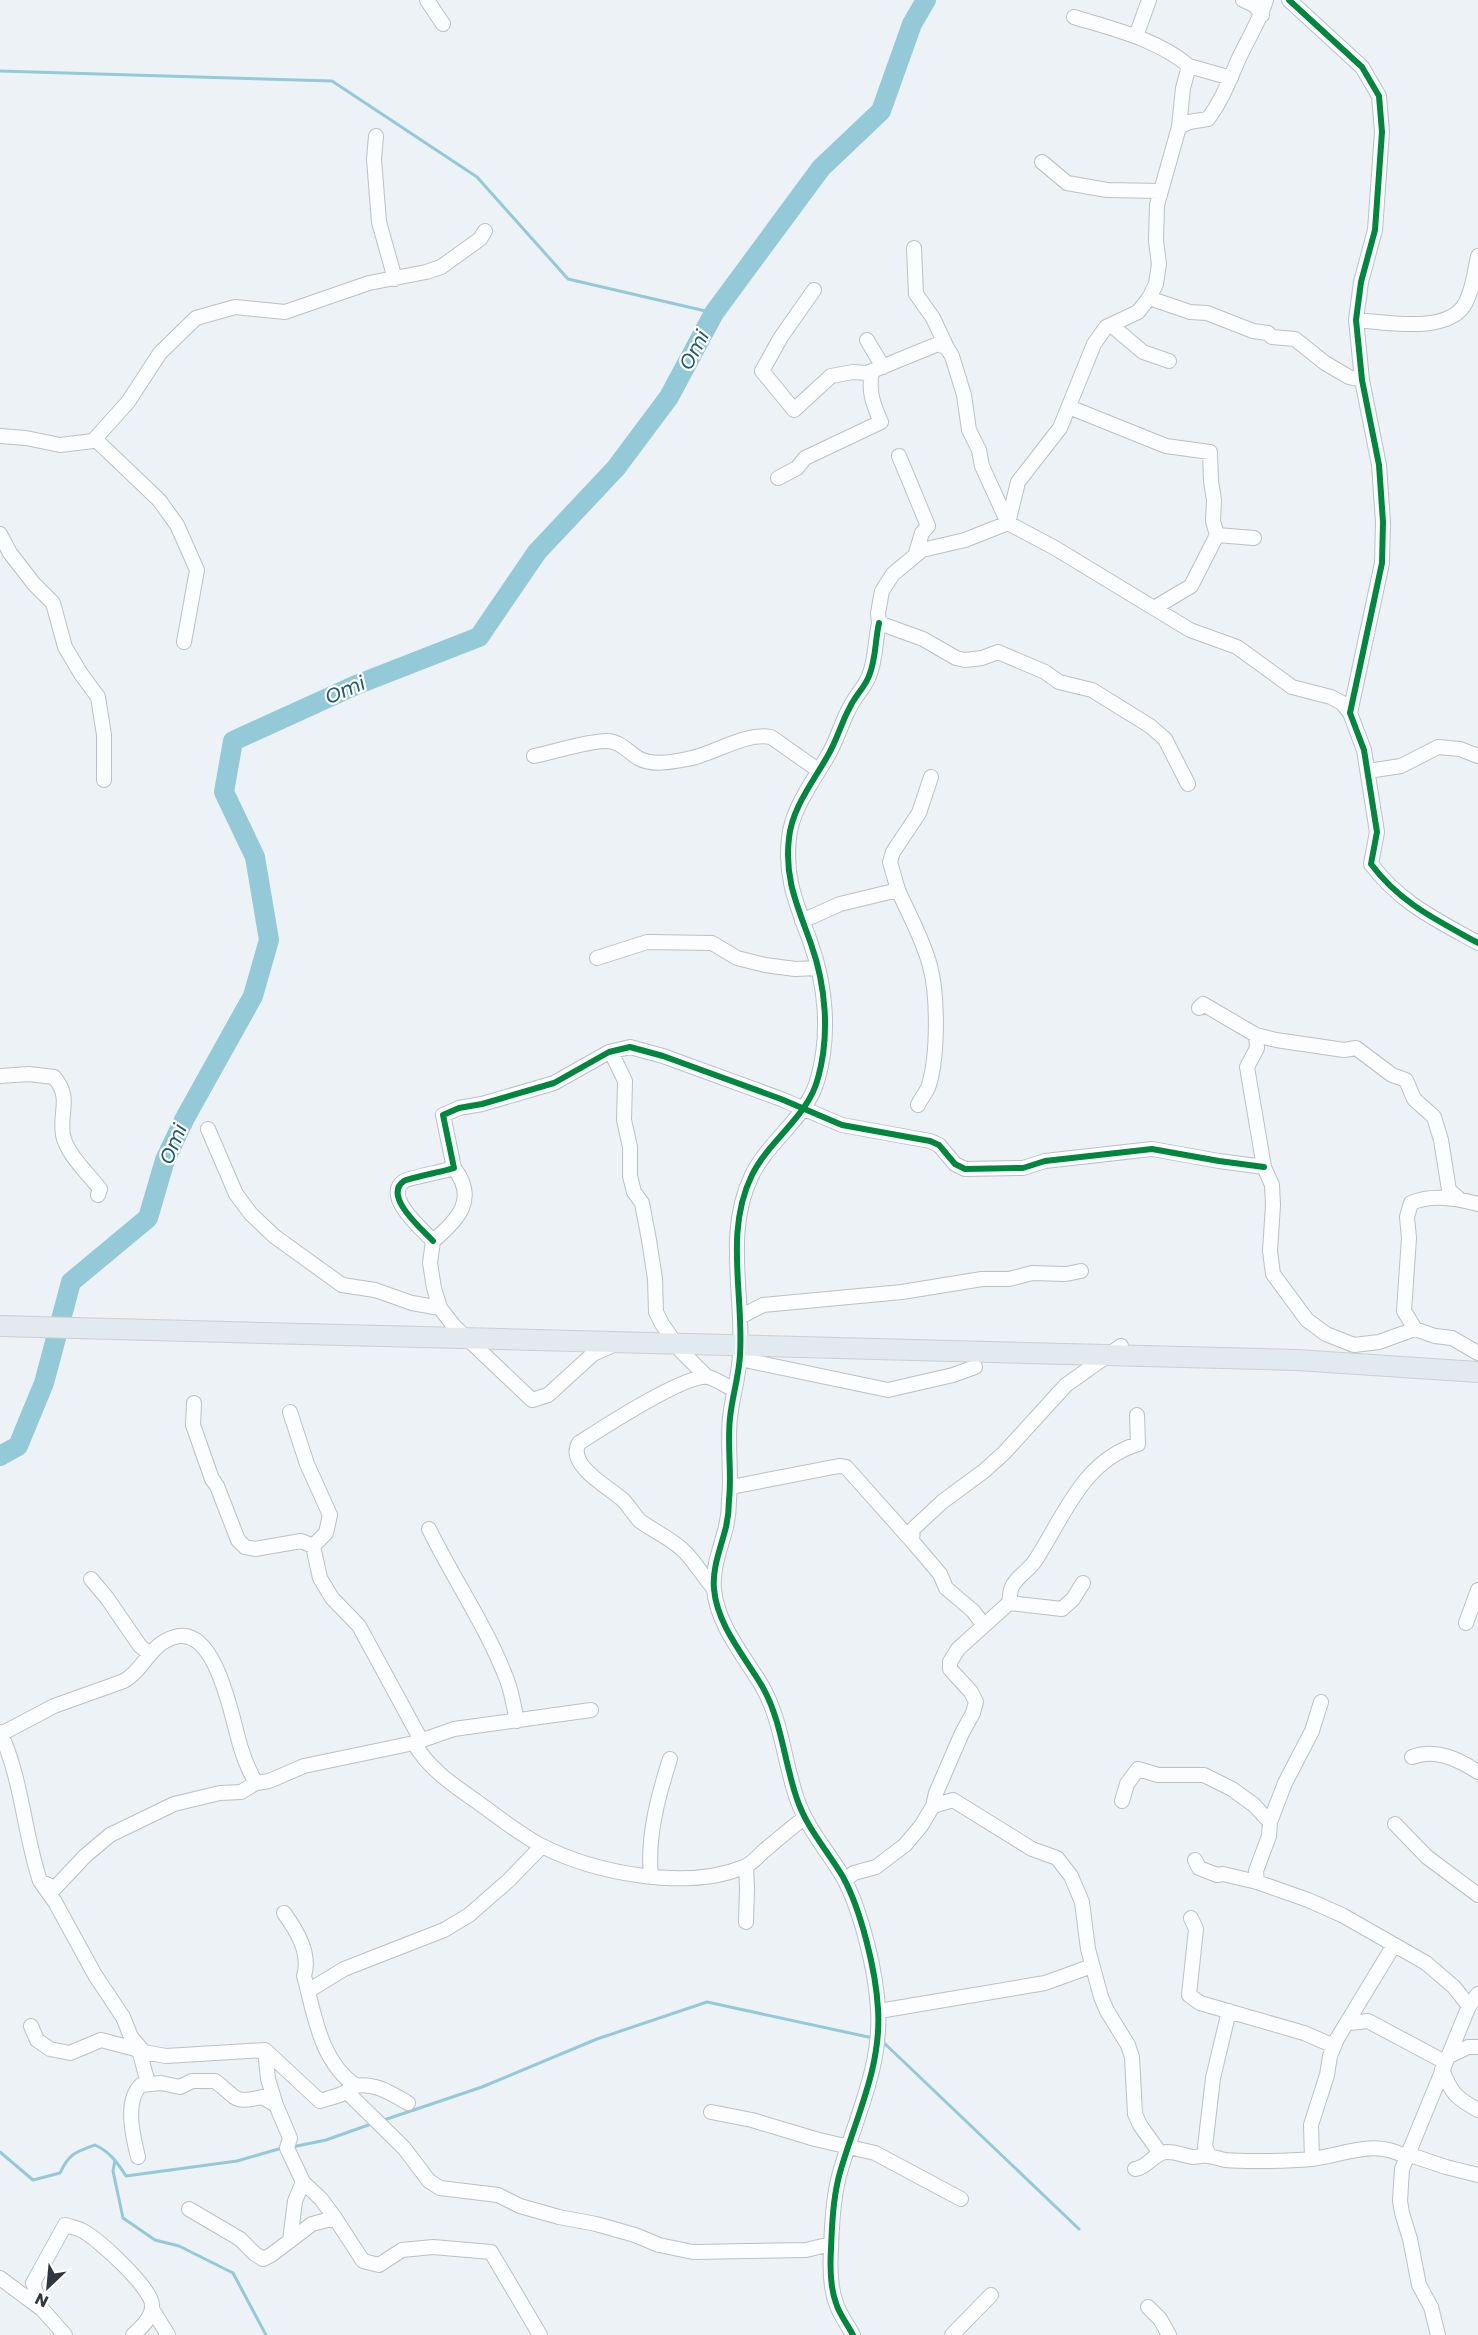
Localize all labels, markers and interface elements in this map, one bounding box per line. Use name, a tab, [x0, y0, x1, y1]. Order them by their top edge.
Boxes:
water label: Omi	[672, 324, 717, 375]
water label: Omi	[321, 669, 370, 711]
water label: Omi	[152, 1119, 194, 1168]
north arrow	[18, 2257, 78, 2317]
text: N	[31, 2287, 52, 2313]

